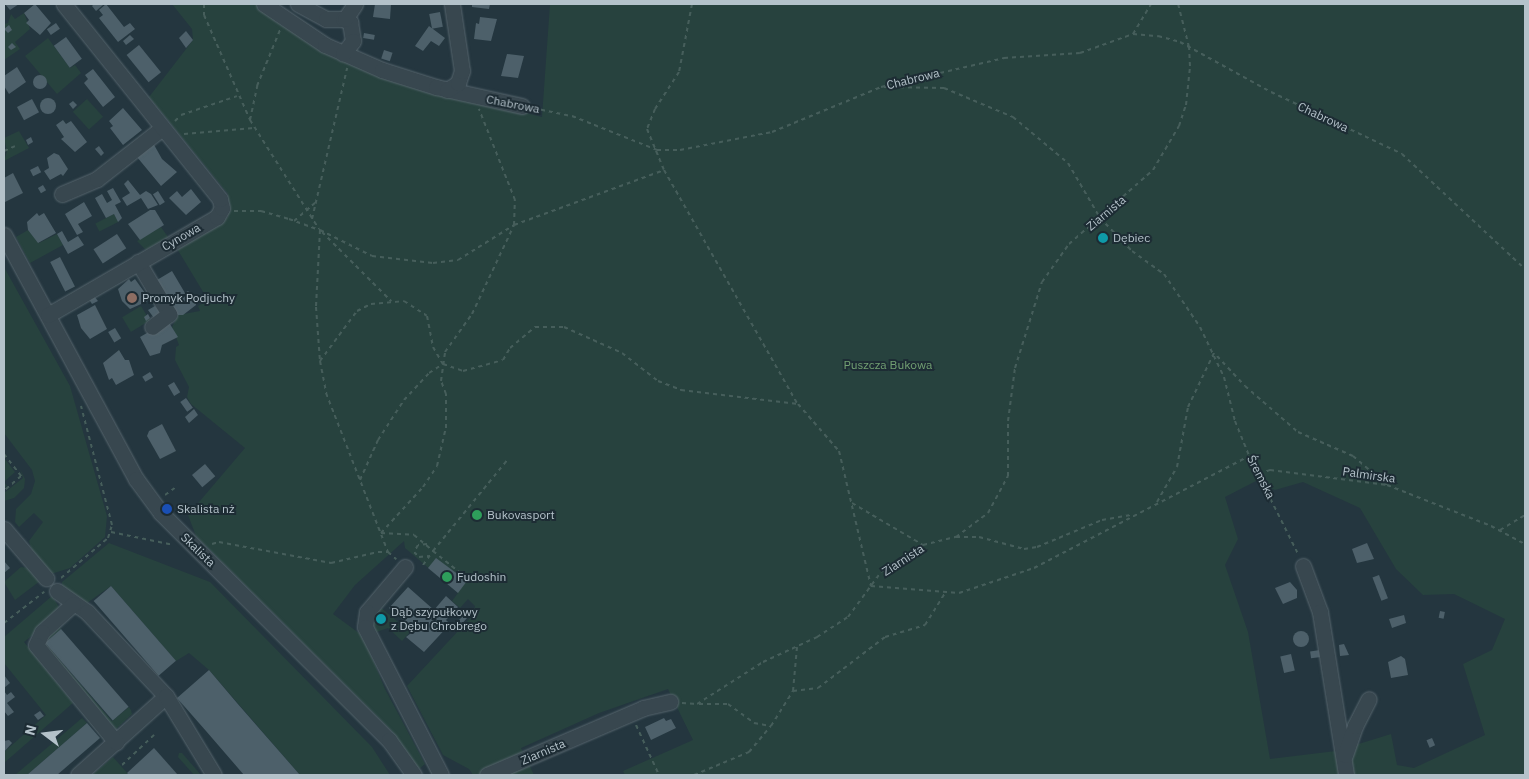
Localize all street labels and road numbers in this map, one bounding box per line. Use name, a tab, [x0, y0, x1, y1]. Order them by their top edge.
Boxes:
street label: Chabrowa	[885, 65, 941, 93]
street label: Chabrowa	[485, 92, 541, 116]
street label: Chabrowa	[1295, 99, 1351, 135]
street label: Ziarnista	[1083, 192, 1129, 234]
street label: Cynowa	[159, 220, 203, 254]
street label: Śremska	[1244, 453, 1278, 501]
street label: Palmirska	[1342, 464, 1396, 486]
street label: Skalista	[178, 530, 218, 570]
street label: Ziarnista	[879, 541, 927, 579]
street label: Ziarnista	[519, 736, 567, 768]

